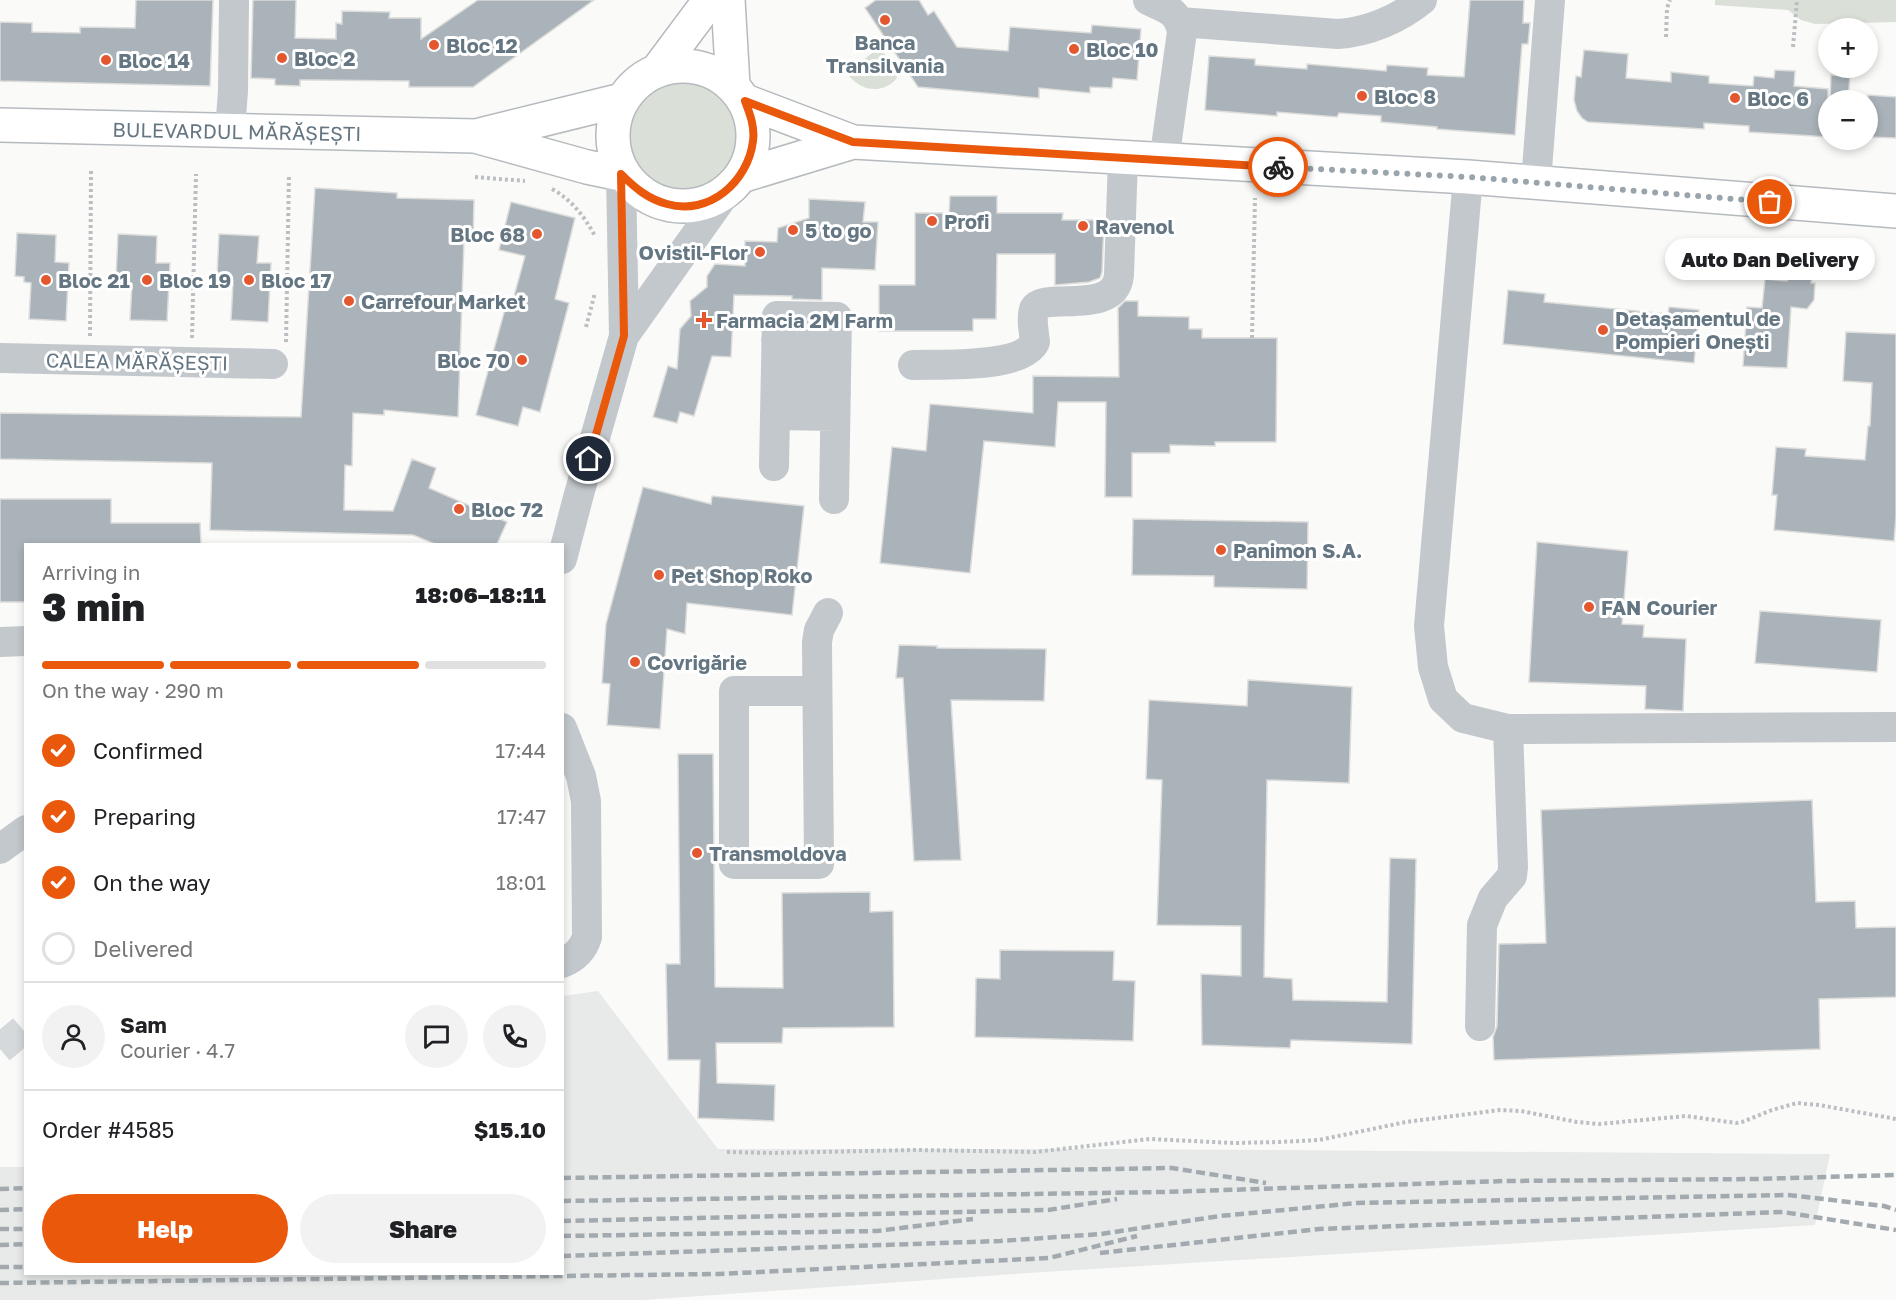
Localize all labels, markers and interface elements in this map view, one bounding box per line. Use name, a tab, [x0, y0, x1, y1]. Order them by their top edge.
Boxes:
marker: Banca Transilvania	[878, 13, 892, 27]
map controls	[1818, 18, 1878, 150]
button: +	[1818, 18, 1878, 78]
place label: Banca Transilvania	[826, 30, 944, 77]
place label: Bloc 12	[446, 33, 518, 57]
place label: Bloc 10	[1086, 37, 1159, 61]
marker: Bloc 12	[427, 38, 441, 52]
marker: Bloc 10	[1067, 42, 1081, 56]
place label: Bloc 2	[294, 46, 355, 70]
place label: Bloc 14	[118, 48, 190, 72]
marker: Bloc 2	[275, 51, 289, 65]
marker: Bloc 14	[99, 53, 113, 67]
place label: Bloc 8	[1374, 84, 1436, 108]
place label: Bloc 6	[1747, 86, 1809, 110]
marker: Bloc 8	[1355, 89, 1369, 103]
button: −	[1818, 90, 1878, 150]
marker: Bloc 6	[1728, 91, 1742, 105]
street label: BULEVARDUL MĂRĂȘEȘTI	[112, 117, 362, 146]
courier	[1248, 137, 1308, 197]
icon: bike	[1262, 151, 1295, 184]
pin	[1744, 176, 1795, 227]
icon: bag	[1753, 185, 1786, 218]
place label: Profi	[944, 209, 990, 233]
marker: Profi	[925, 214, 939, 228]
place label: Ravenol	[1095, 214, 1174, 238]
place label: 5 to go	[805, 218, 872, 242]
marker: Ravenol	[1076, 219, 1090, 233]
place label: Bloc 68	[450, 222, 525, 246]
marker: 5 to go	[786, 223, 800, 237]
marker: Bloc 68	[530, 227, 544, 241]
callout: Auto Dan Delivery	[1665, 238, 1875, 280]
place label: Ovistil-Flor	[639, 240, 748, 264]
marker: Ovistil-Flor	[753, 245, 767, 259]
text: Auto Dan Delivery	[1681, 247, 1859, 271]
place label: Bloc 21	[58, 268, 130, 292]
place label: Bloc 19	[159, 268, 231, 292]
place label: Bloc 17	[261, 268, 331, 292]
marker: Bloc 21	[39, 273, 53, 287]
marker: Bloc 19	[140, 273, 154, 287]
marker: Bloc 17	[242, 273, 256, 287]
place label: Carrefour Market	[361, 289, 526, 313]
marker: Carrefour Market	[342, 294, 356, 308]
place label: Detașamentul de Pompieri Onești	[1615, 306, 1781, 353]
place label: Farmacia 2M Farm	[716, 308, 893, 332]
marker: Farmacia 2M Farm	[697, 313, 711, 327]
marker: Detașamentul de Pompieri Onești	[1596, 323, 1610, 337]
street label: CALEA MĂRĂȘEȘTI	[46, 347, 228, 376]
place label: Bloc 70	[437, 348, 510, 372]
marker: Bloc 70	[515, 353, 529, 367]
pin	[563, 433, 614, 484]
icon: home	[572, 442, 605, 475]
place label: Bloc 72	[471, 497, 543, 521]
marker: Bloc 72	[452, 502, 466, 516]
place label: Panimon S.A.	[1233, 538, 1362, 562]
marker: Panimon S.A.	[1214, 543, 1228, 557]
text: Arriving in	[42, 560, 140, 584]
place label: Pet Shop Roko	[671, 563, 813, 587]
marker: Pet Shop Roko	[652, 568, 666, 582]
text: 18:06–18:11	[416, 581, 546, 608]
text: 3 min	[42, 583, 145, 630]
place label: FAN Courier	[1601, 595, 1717, 619]
marker: FAN Courier	[1582, 600, 1596, 614]
place label: Covrigărie	[647, 650, 747, 674]
marker: Covrigărie	[628, 655, 642, 669]
text: On the way · 290 m	[42, 678, 224, 702]
icon: check	[42, 734, 75, 767]
text: Confirmed	[93, 737, 203, 764]
text: 17:44	[495, 738, 546, 762]
icon: check	[42, 800, 75, 833]
text: Preparing	[93, 803, 196, 830]
text: 17:47	[497, 804, 546, 828]
place label: Transmoldova	[709, 841, 847, 865]
marker: Transmoldova	[690, 846, 704, 860]
icon: check	[42, 866, 75, 899]
text: On the way	[93, 869, 211, 896]
text: 18:01	[496, 870, 546, 894]
text: Delivered	[93, 935, 193, 962]
button: person	[42, 1005, 105, 1068]
button: chat	[405, 1005, 468, 1068]
button: phone	[483, 1005, 546, 1068]
text: Sam	[120, 1011, 167, 1038]
text: Courier · 4.7	[120, 1038, 235, 1062]
text: Order #4585	[42, 1116, 174, 1143]
text: $15.10	[474, 1116, 546, 1143]
button: Help	[42, 1194, 288, 1263]
button: Share	[300, 1194, 546, 1263]

